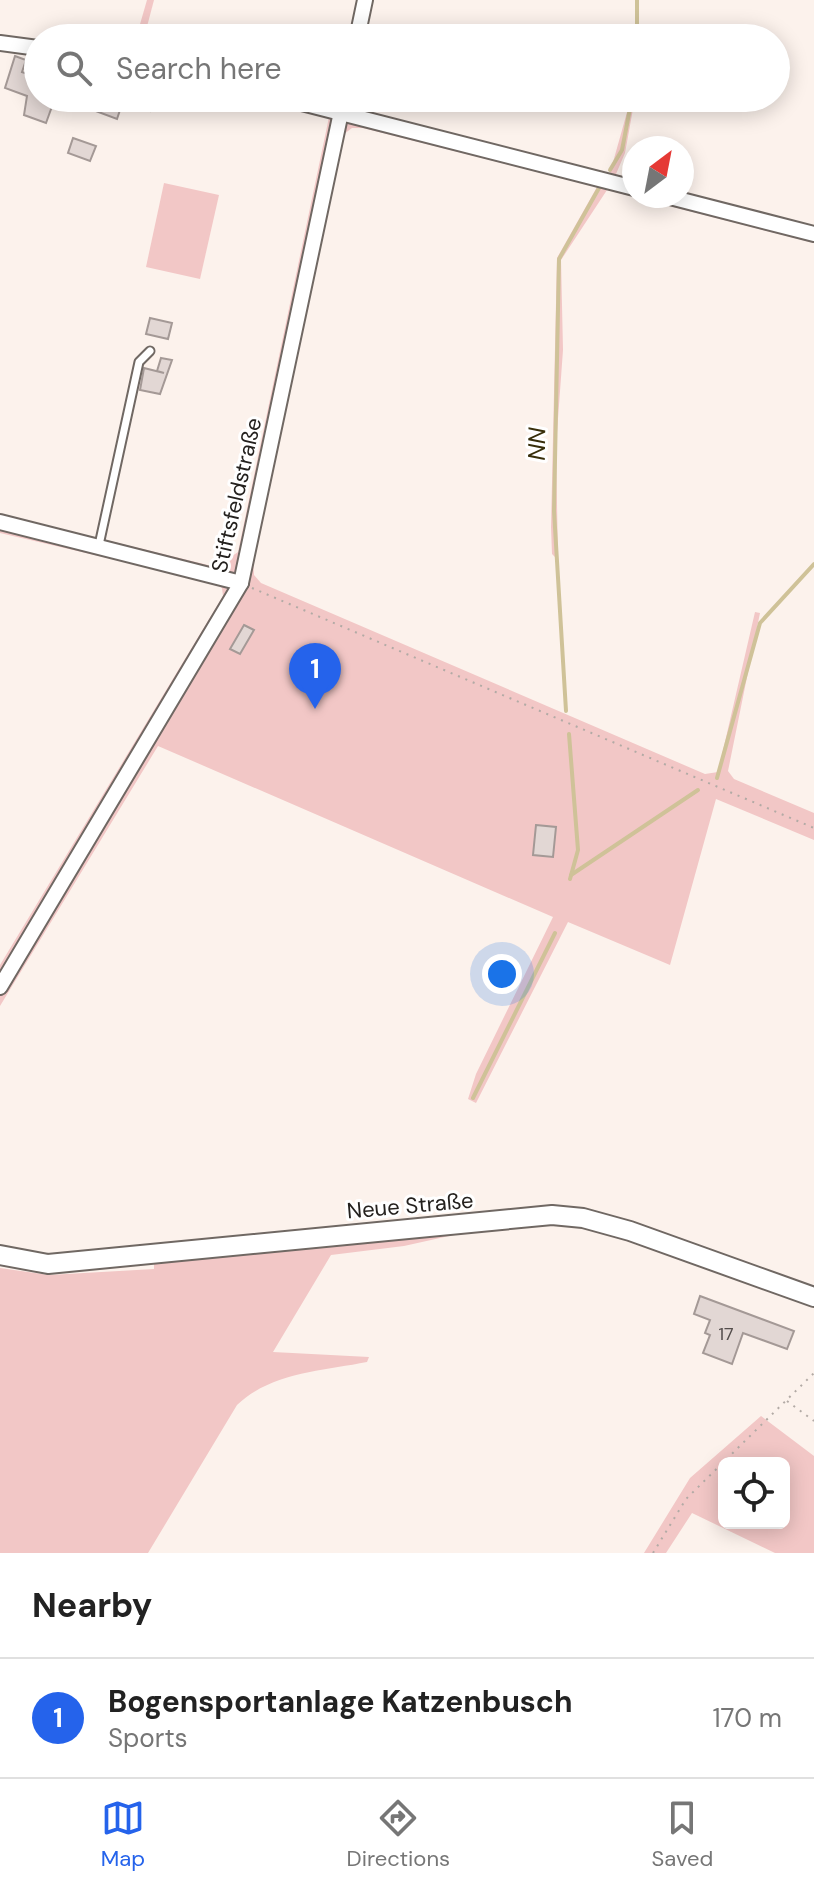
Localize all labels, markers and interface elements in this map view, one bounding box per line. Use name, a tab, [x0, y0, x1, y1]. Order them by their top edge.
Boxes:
search box	[24, 24, 790, 112]
icon: search	[52, 46, 96, 90]
text: Search here	[116, 49, 282, 88]
north arrow	[622, 136, 694, 208]
street label: Stiftsfeldstraße	[205, 415, 268, 575]
water label: NN	[521, 427, 552, 461]
pin: 1	[289, 643, 341, 709]
your location	[482, 954, 522, 994]
street label: Neue Straße	[346, 1186, 475, 1225]
house number: 17	[718, 1322, 734, 1346]
map controls	[718, 1457, 790, 1529]
button: locate	[718, 1457, 790, 1529]
text: Nearby	[32, 1583, 152, 1628]
text: Bogensportanlage Katzenbusch	[108, 1682, 573, 1721]
text: 1	[53, 1701, 63, 1735]
text: 170 m	[713, 1701, 782, 1735]
text: Sports	[108, 1721, 188, 1755]
tab: Map	[101, 1796, 145, 1873]
tab: Directions	[347, 1796, 450, 1873]
tab: Saved	[652, 1796, 713, 1873]

